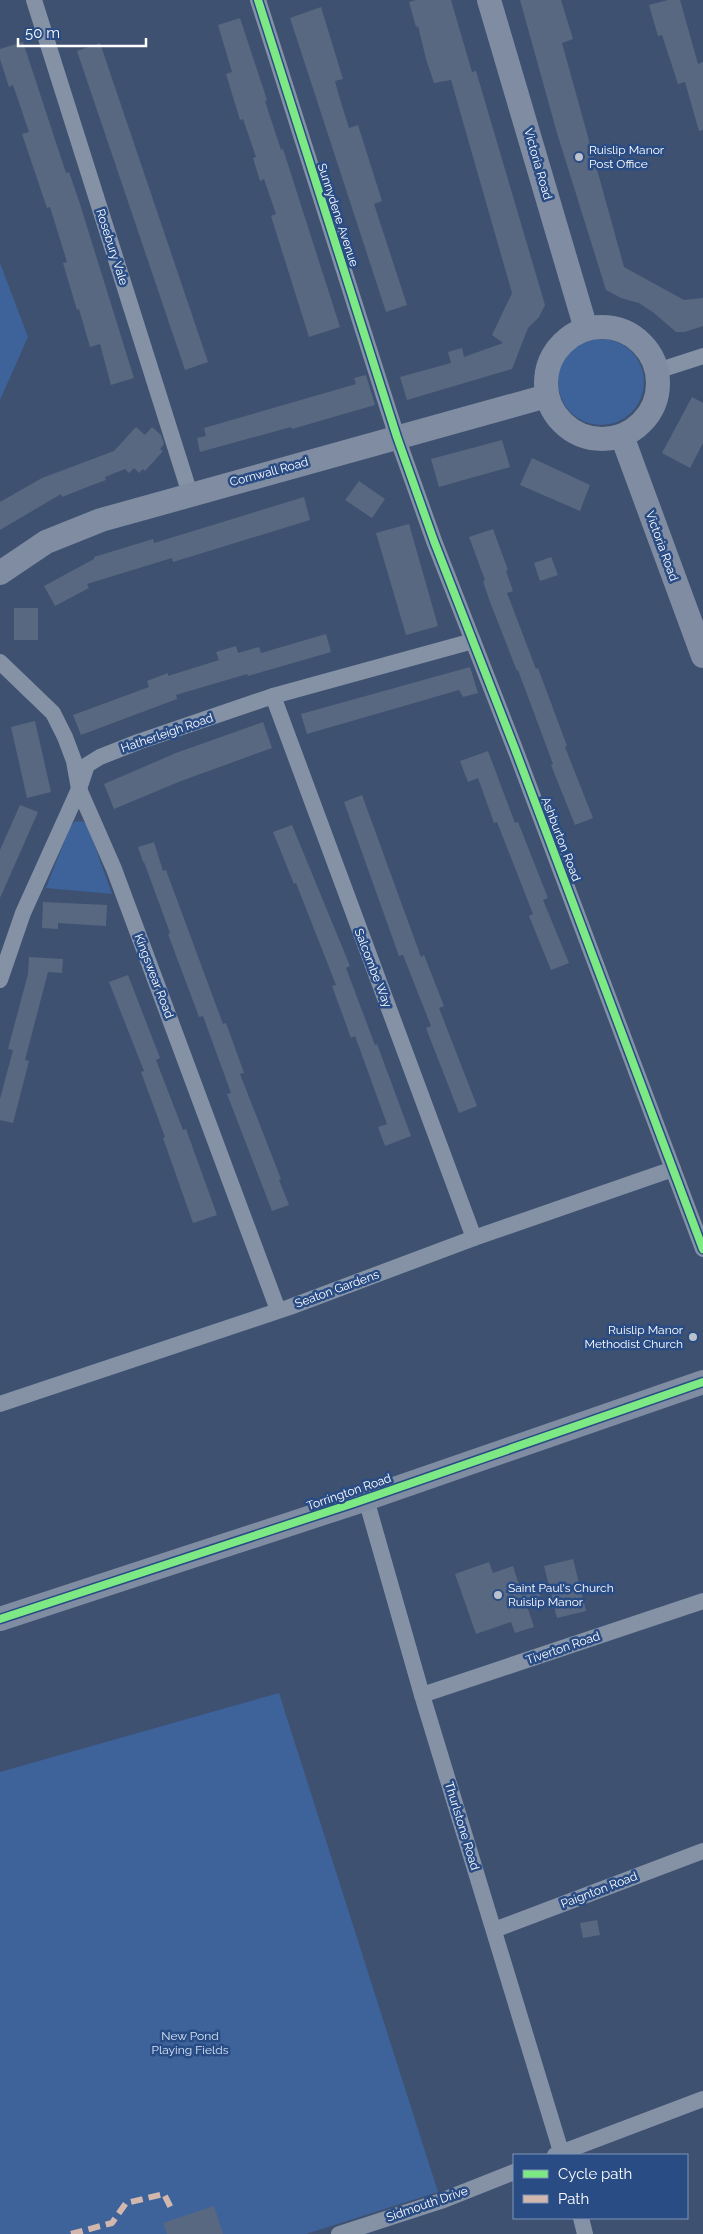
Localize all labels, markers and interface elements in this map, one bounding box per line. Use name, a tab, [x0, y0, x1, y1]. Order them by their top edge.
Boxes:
scale bar	[18, 15, 145, 47]
text: 50 m	[25, 24, 60, 42]
street label: Victoria Road	[521, 127, 555, 201]
place label: Ruislip Manor Post Office	[589, 143, 665, 171]
marker: Ruislip Manor Post Office	[573, 151, 585, 163]
street label: Sunnydene Avenue	[315, 162, 361, 268]
street label: Rosebury Vale	[93, 207, 131, 287]
street label: Cornwall Road	[228, 455, 310, 489]
street label: Victoria Road	[643, 509, 681, 583]
street label: Hatherleigh Road	[119, 711, 215, 755]
street label: Ashburton Road	[538, 795, 584, 883]
street label: Salcombe Way	[351, 926, 395, 1010]
street label: Kingswear Road	[131, 932, 177, 1020]
street label: Seaton Gardens	[293, 1267, 381, 1311]
place label: Ruislip Manor Methodist Church	[585, 1323, 684, 1351]
marker: Ruislip Manor Methodist Church	[687, 1331, 699, 1343]
street label: Torrington Road	[305, 1471, 393, 1513]
place label: Saint Paul's Church Ruislip Manor	[508, 1581, 614, 1609]
marker: Saint Paul's Church Ruislip Manor	[492, 1589, 504, 1601]
street label: Tiverton Road	[524, 1629, 602, 1667]
street label: Thurlstone Road	[442, 1780, 482, 1872]
street label: Paignton Road	[559, 1869, 639, 1911]
park label: New Pond Playing Fields	[152, 2029, 229, 2057]
legend	[513, 2154, 688, 2219]
text: Cycle path	[558, 2165, 632, 2183]
street label: Sidmouth Drive	[384, 2183, 470, 2225]
text: Path	[558, 2190, 589, 2208]

